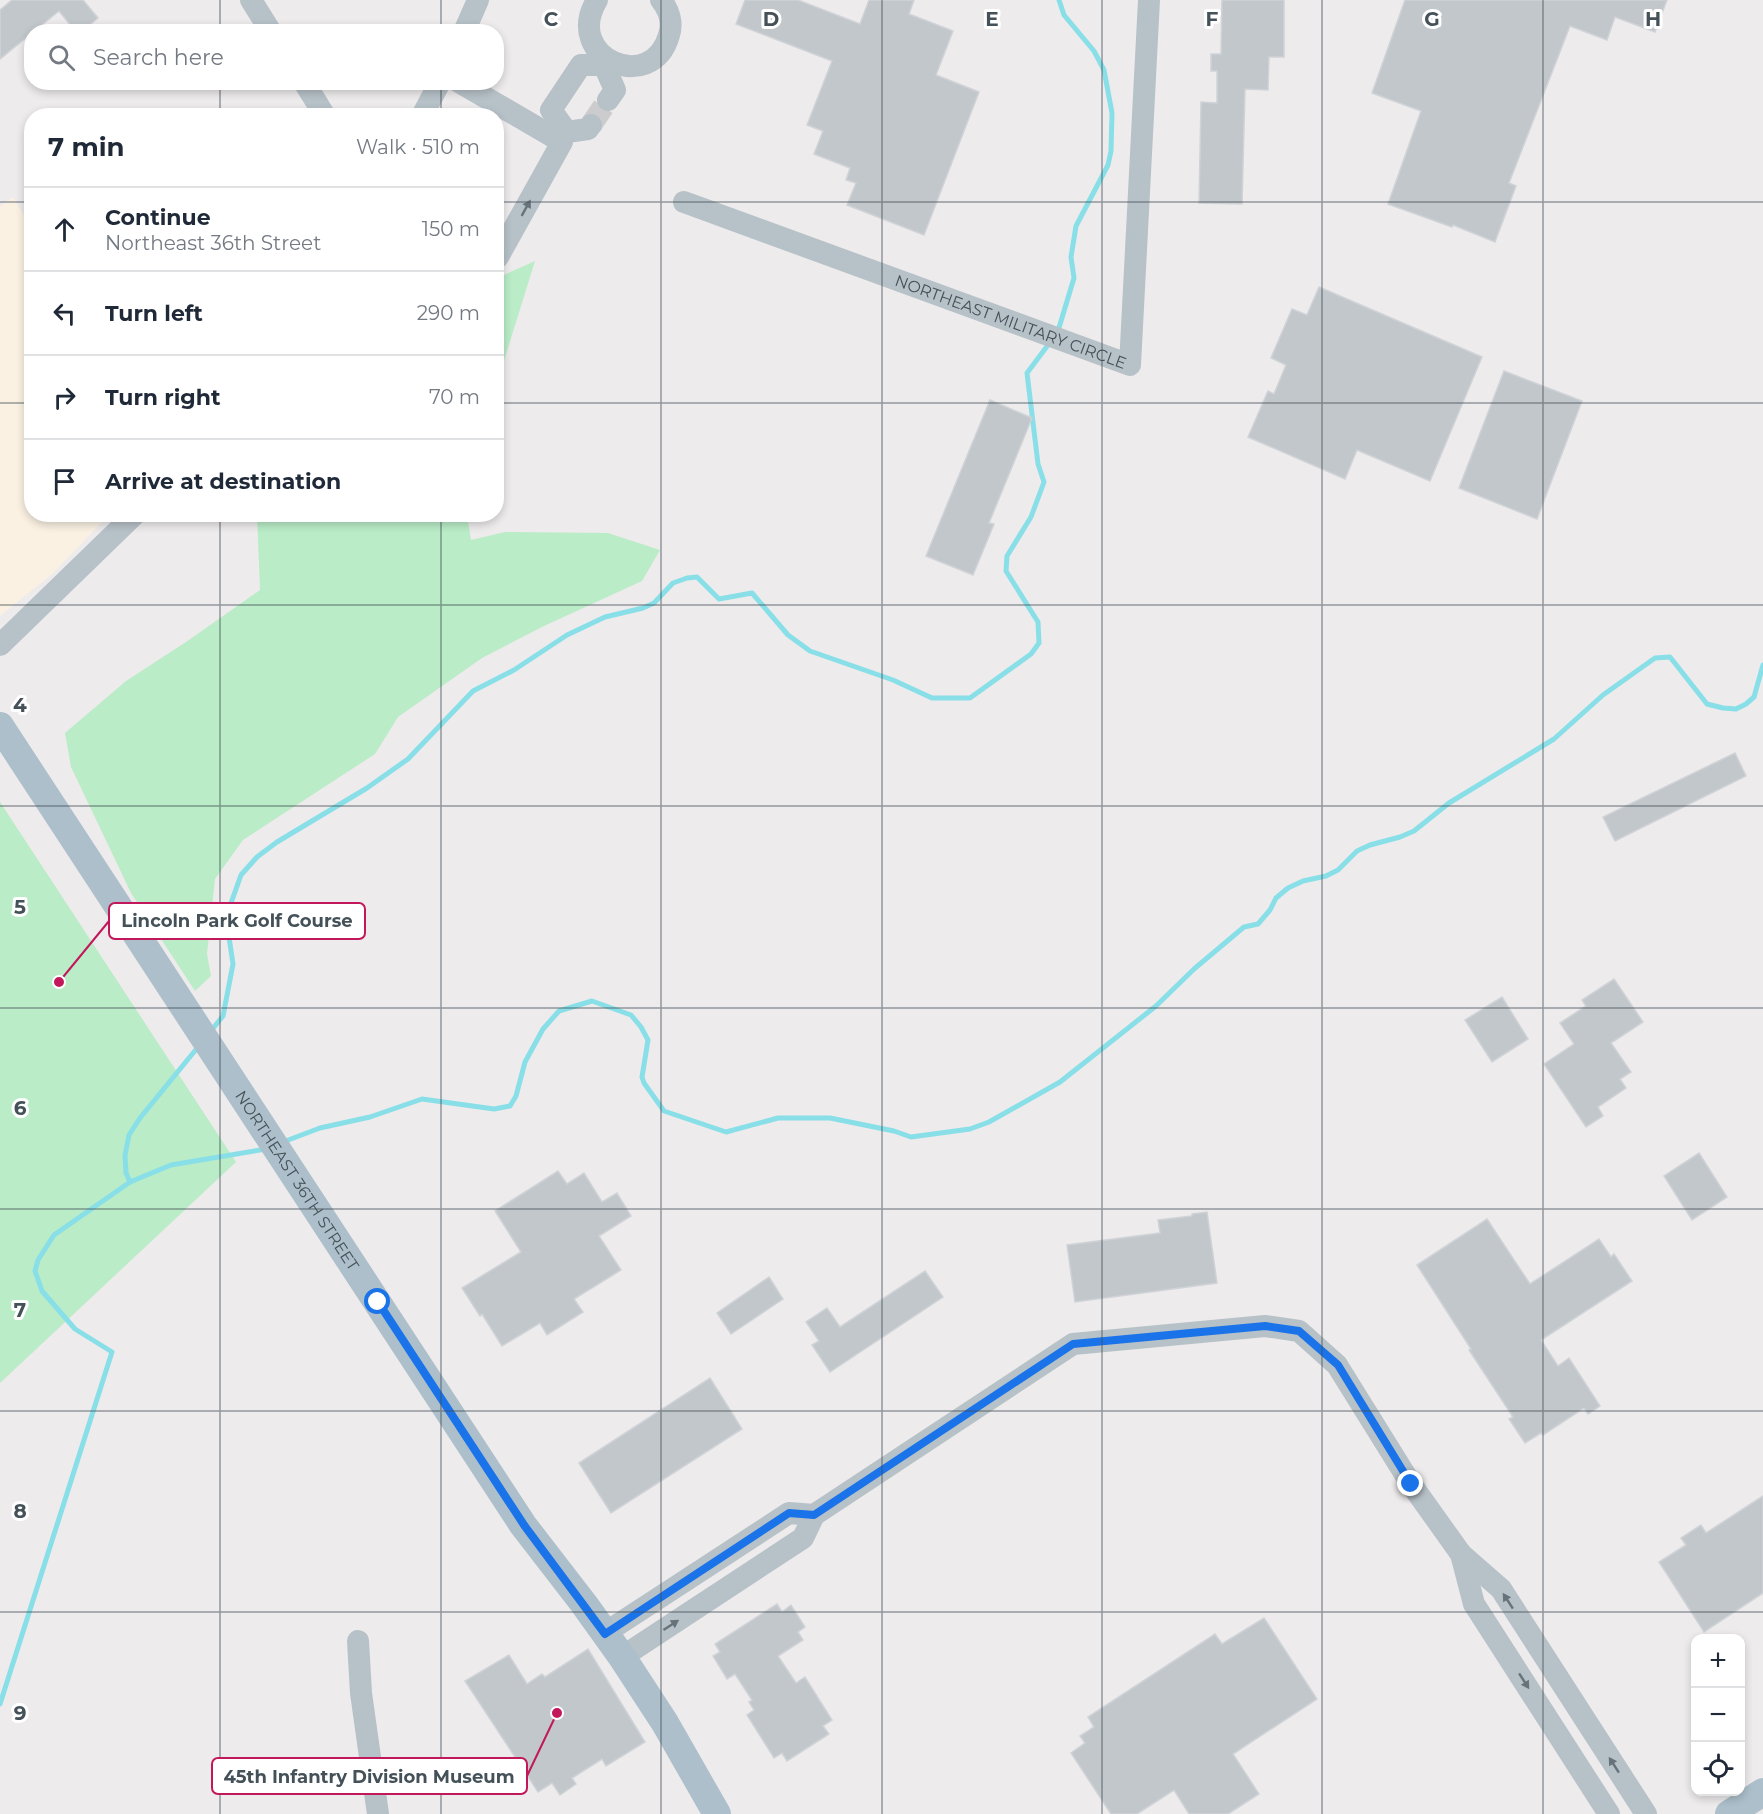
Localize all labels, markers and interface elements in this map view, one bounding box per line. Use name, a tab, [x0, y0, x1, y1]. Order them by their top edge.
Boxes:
text: C	[544, 7, 559, 31]
text: D	[763, 7, 779, 31]
text: E	[985, 7, 999, 31]
text: F	[1206, 7, 1219, 31]
text: G	[1424, 7, 1440, 31]
text: H	[1645, 7, 1661, 31]
search box	[24, 24, 504, 90]
icon: search	[45, 41, 78, 74]
text: Search here	[93, 44, 224, 71]
text: 7 min	[48, 131, 125, 163]
text: Walk · 510 m	[356, 135, 480, 159]
one-way arrow	[521, 199, 531, 216]
text: Continue	[105, 204, 211, 231]
icon: ahead	[48, 213, 81, 246]
text: 150 m	[422, 217, 480, 241]
text: Northeast 36th Street	[105, 231, 321, 255]
street label: NORTHEAST MILITARY CIRCLE	[892, 271, 1129, 373]
icon: left	[48, 297, 81, 330]
text: Turn left	[105, 300, 203, 327]
text: 290 m	[417, 301, 480, 325]
icon: right	[48, 381, 81, 414]
text: Turn right	[105, 384, 220, 411]
text: 70 m	[429, 385, 480, 409]
icon: arrive	[48, 465, 81, 498]
text: Arrive at destination	[105, 468, 341, 495]
text: 4	[13, 693, 27, 717]
text: 5	[14, 895, 26, 919]
callout: Lincoln Park Golf Course	[109, 903, 365, 939]
text: Lincoln Park Golf Course	[121, 910, 353, 932]
street label: NORTHEAST 36TH STREET	[231, 1087, 363, 1275]
text: 6	[14, 1096, 27, 1120]
route start	[364, 1288, 390, 1314]
text: 7	[14, 1298, 26, 1322]
route end	[1397, 1470, 1423, 1496]
text: 8	[13, 1499, 27, 1523]
one-way arrow	[1503, 1593, 1514, 1609]
one-way arrow	[662, 1619, 678, 1631]
map controls	[1691, 1634, 1745, 1796]
button: +	[1691, 1634, 1745, 1688]
one-way arrow	[1518, 1672, 1529, 1689]
button: −	[1691, 1688, 1745, 1742]
text: 9	[14, 1701, 26, 1725]
button: locate	[1691, 1742, 1745, 1796]
one-way arrow	[1609, 1757, 1620, 1773]
callout: 45th Infantry Division Museum	[212, 1758, 527, 1794]
text: 45th Infantry Division Museum	[223, 1766, 515, 1788]

